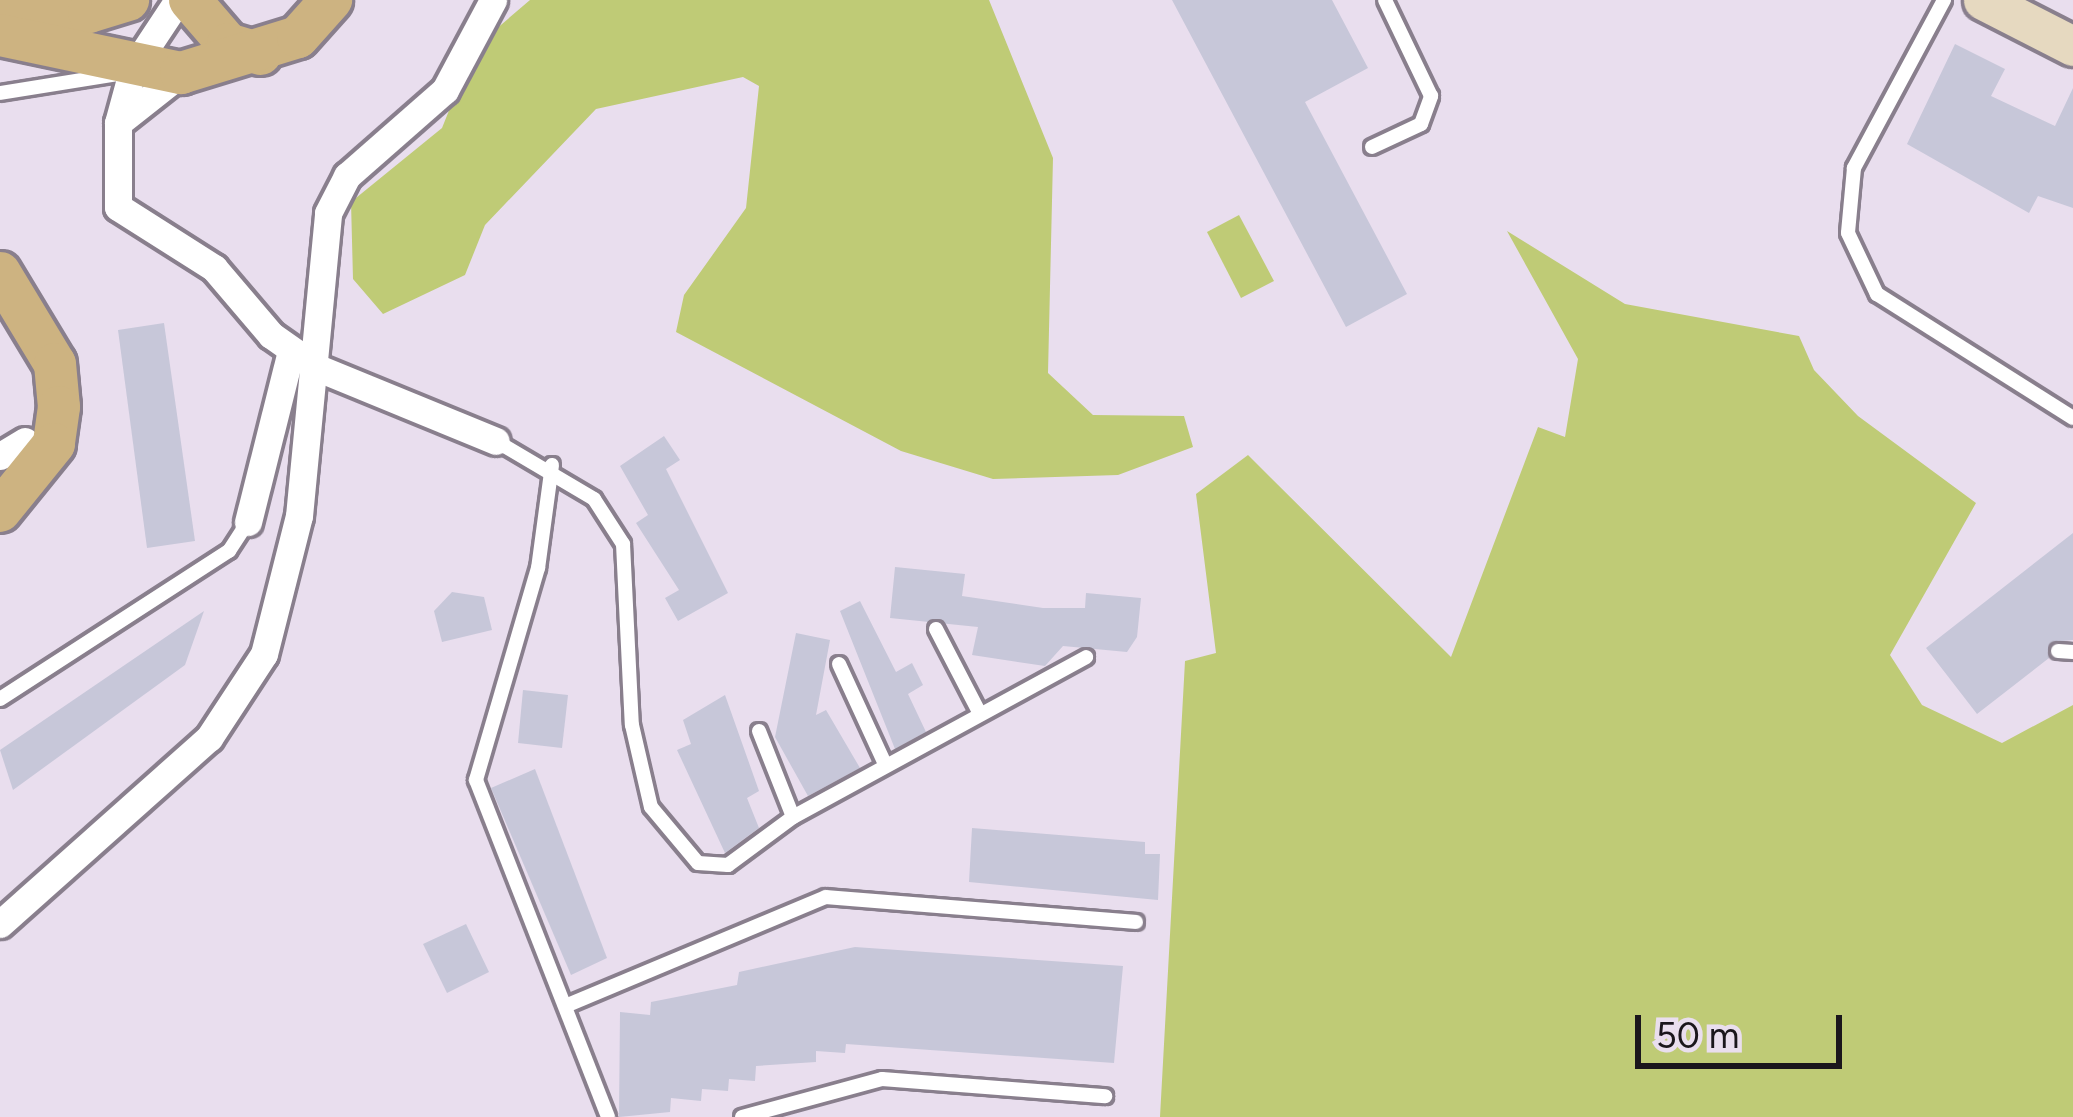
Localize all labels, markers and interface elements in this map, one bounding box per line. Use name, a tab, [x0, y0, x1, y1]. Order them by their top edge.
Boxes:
scale bar	[1641, 991, 1848, 1065]
text: 50 m	[1656, 1014, 1739, 1057]

